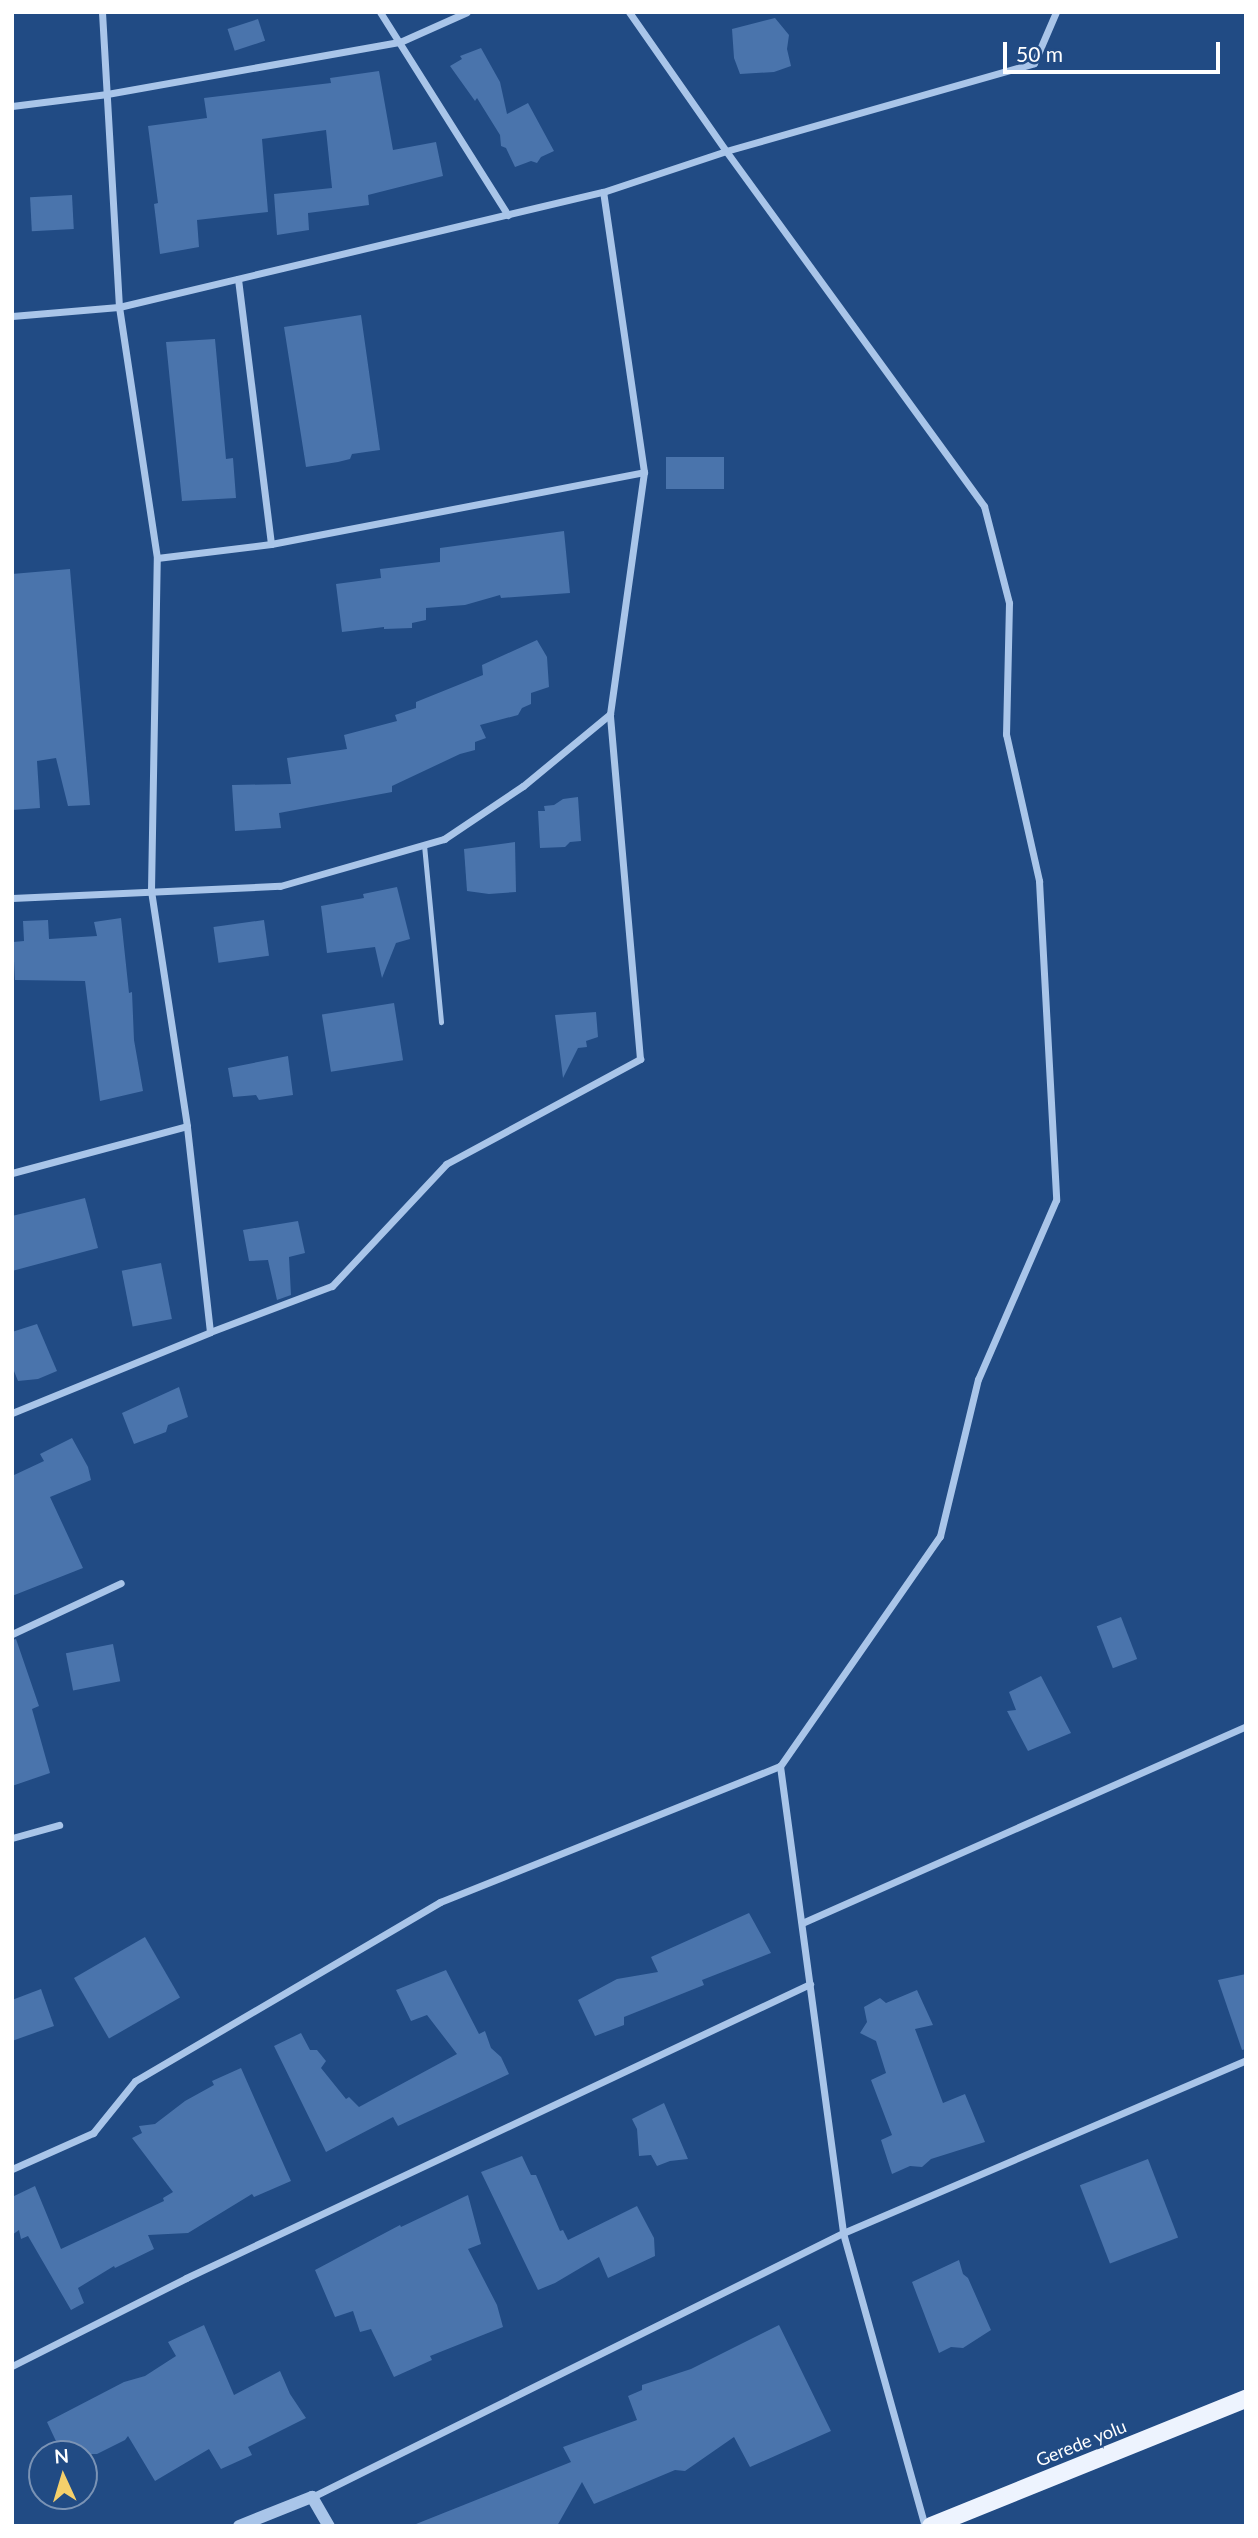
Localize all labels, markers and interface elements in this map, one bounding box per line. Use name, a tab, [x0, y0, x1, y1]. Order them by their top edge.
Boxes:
scale bar	[1006, 28, 1223, 72]
text: 50 m	[1016, 41, 1063, 66]
street label: Gerede yolu	[1032, 2415, 1130, 2471]
north arrow	[28, 2440, 98, 2510]
text: N	[54, 2444, 70, 2468]

